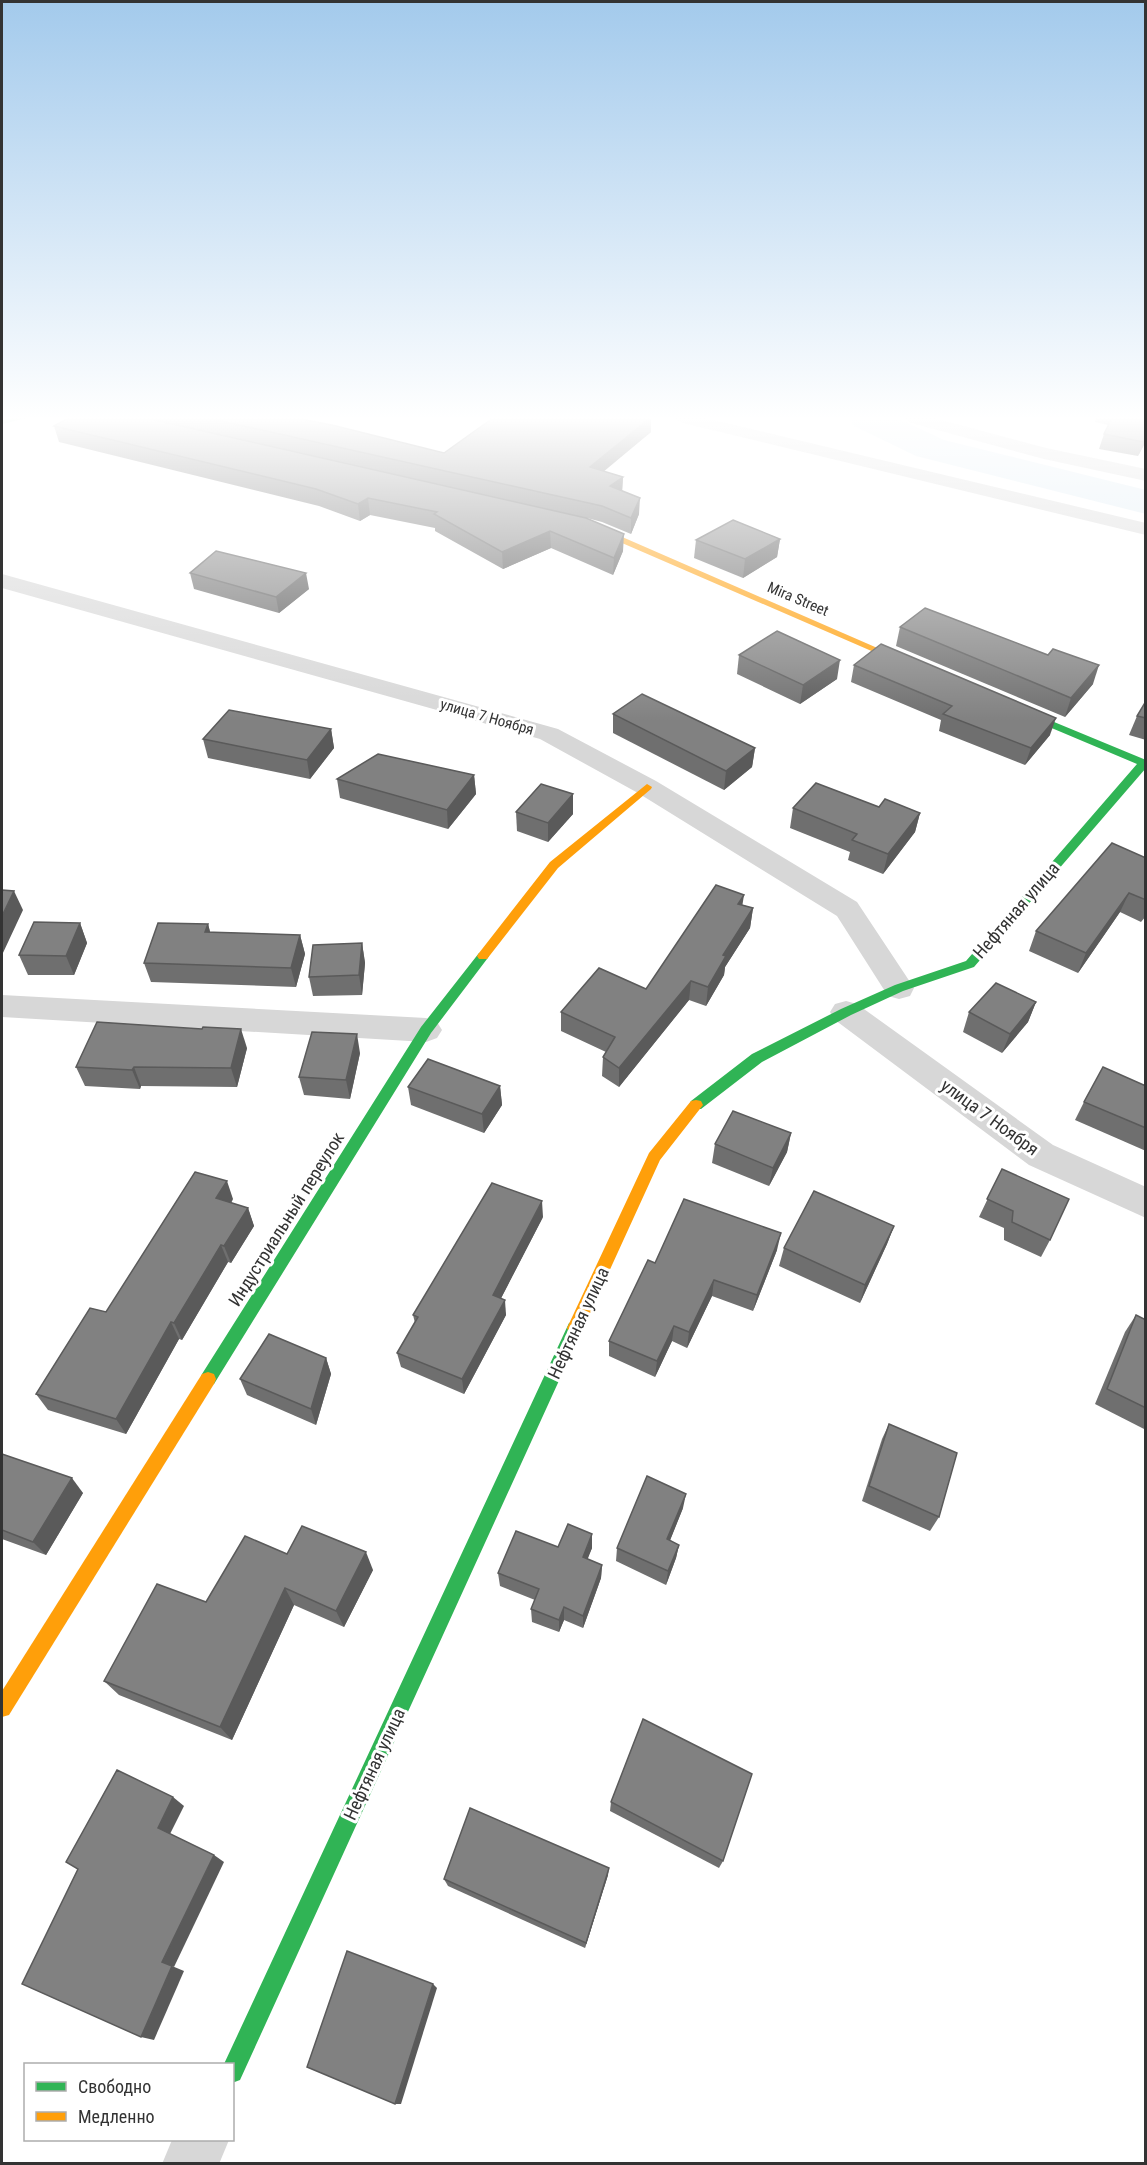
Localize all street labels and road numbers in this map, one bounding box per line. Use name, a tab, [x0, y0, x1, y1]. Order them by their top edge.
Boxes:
street label: Mira Street	[765, 578, 831, 620]
street label: улица 7 Ноября	[438, 695, 536, 739]
street label: Нефтяная улица	[968, 858, 1064, 962]
street label: улица 7 Ноября	[937, 1074, 1043, 1160]
street label: Индустриальный переулок	[224, 1128, 348, 1310]
street label: Нефтяная улица	[543, 1264, 613, 1382]
street label: Нефтяная улица	[339, 1705, 409, 1823]

